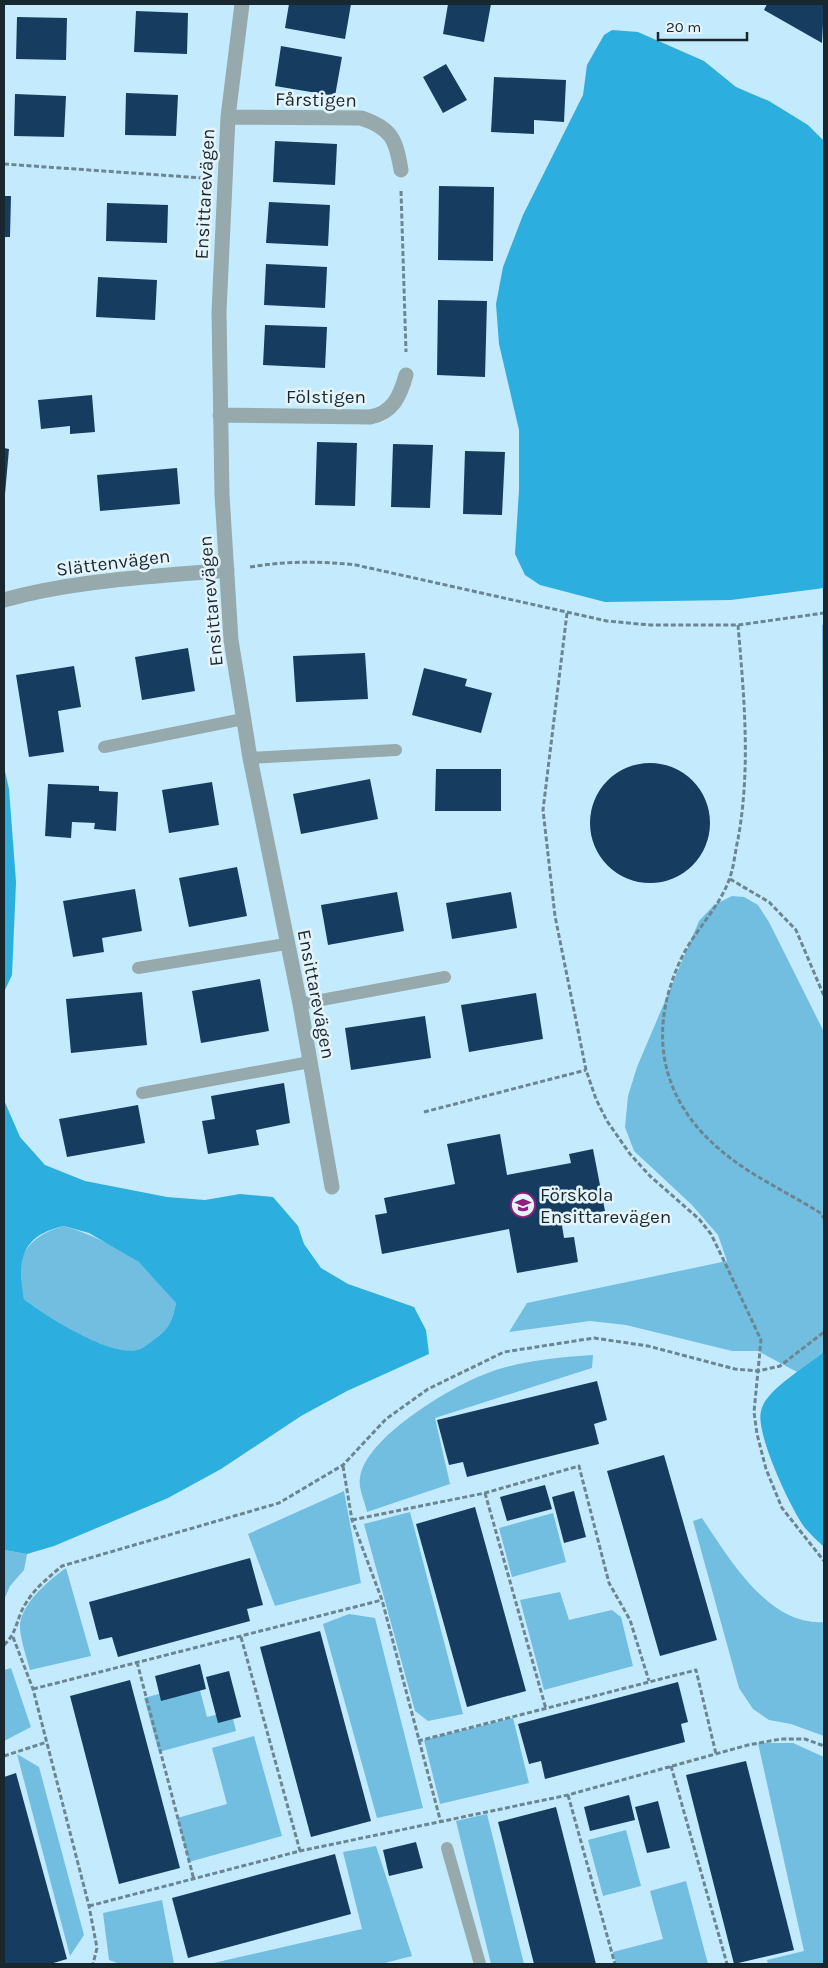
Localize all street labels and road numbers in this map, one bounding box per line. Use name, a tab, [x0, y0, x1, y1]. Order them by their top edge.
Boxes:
street label: Fårstigen	[275, 88, 357, 112]
street label: Ensittarevägen	[191, 128, 219, 260]
street label: Fölstigen	[286, 386, 366, 408]
street label: Ensittarevägen	[194, 535, 228, 667]
street label: Slättenvägen	[55, 545, 171, 581]
street label: Ensittarevägen	[293, 928, 339, 1061]

